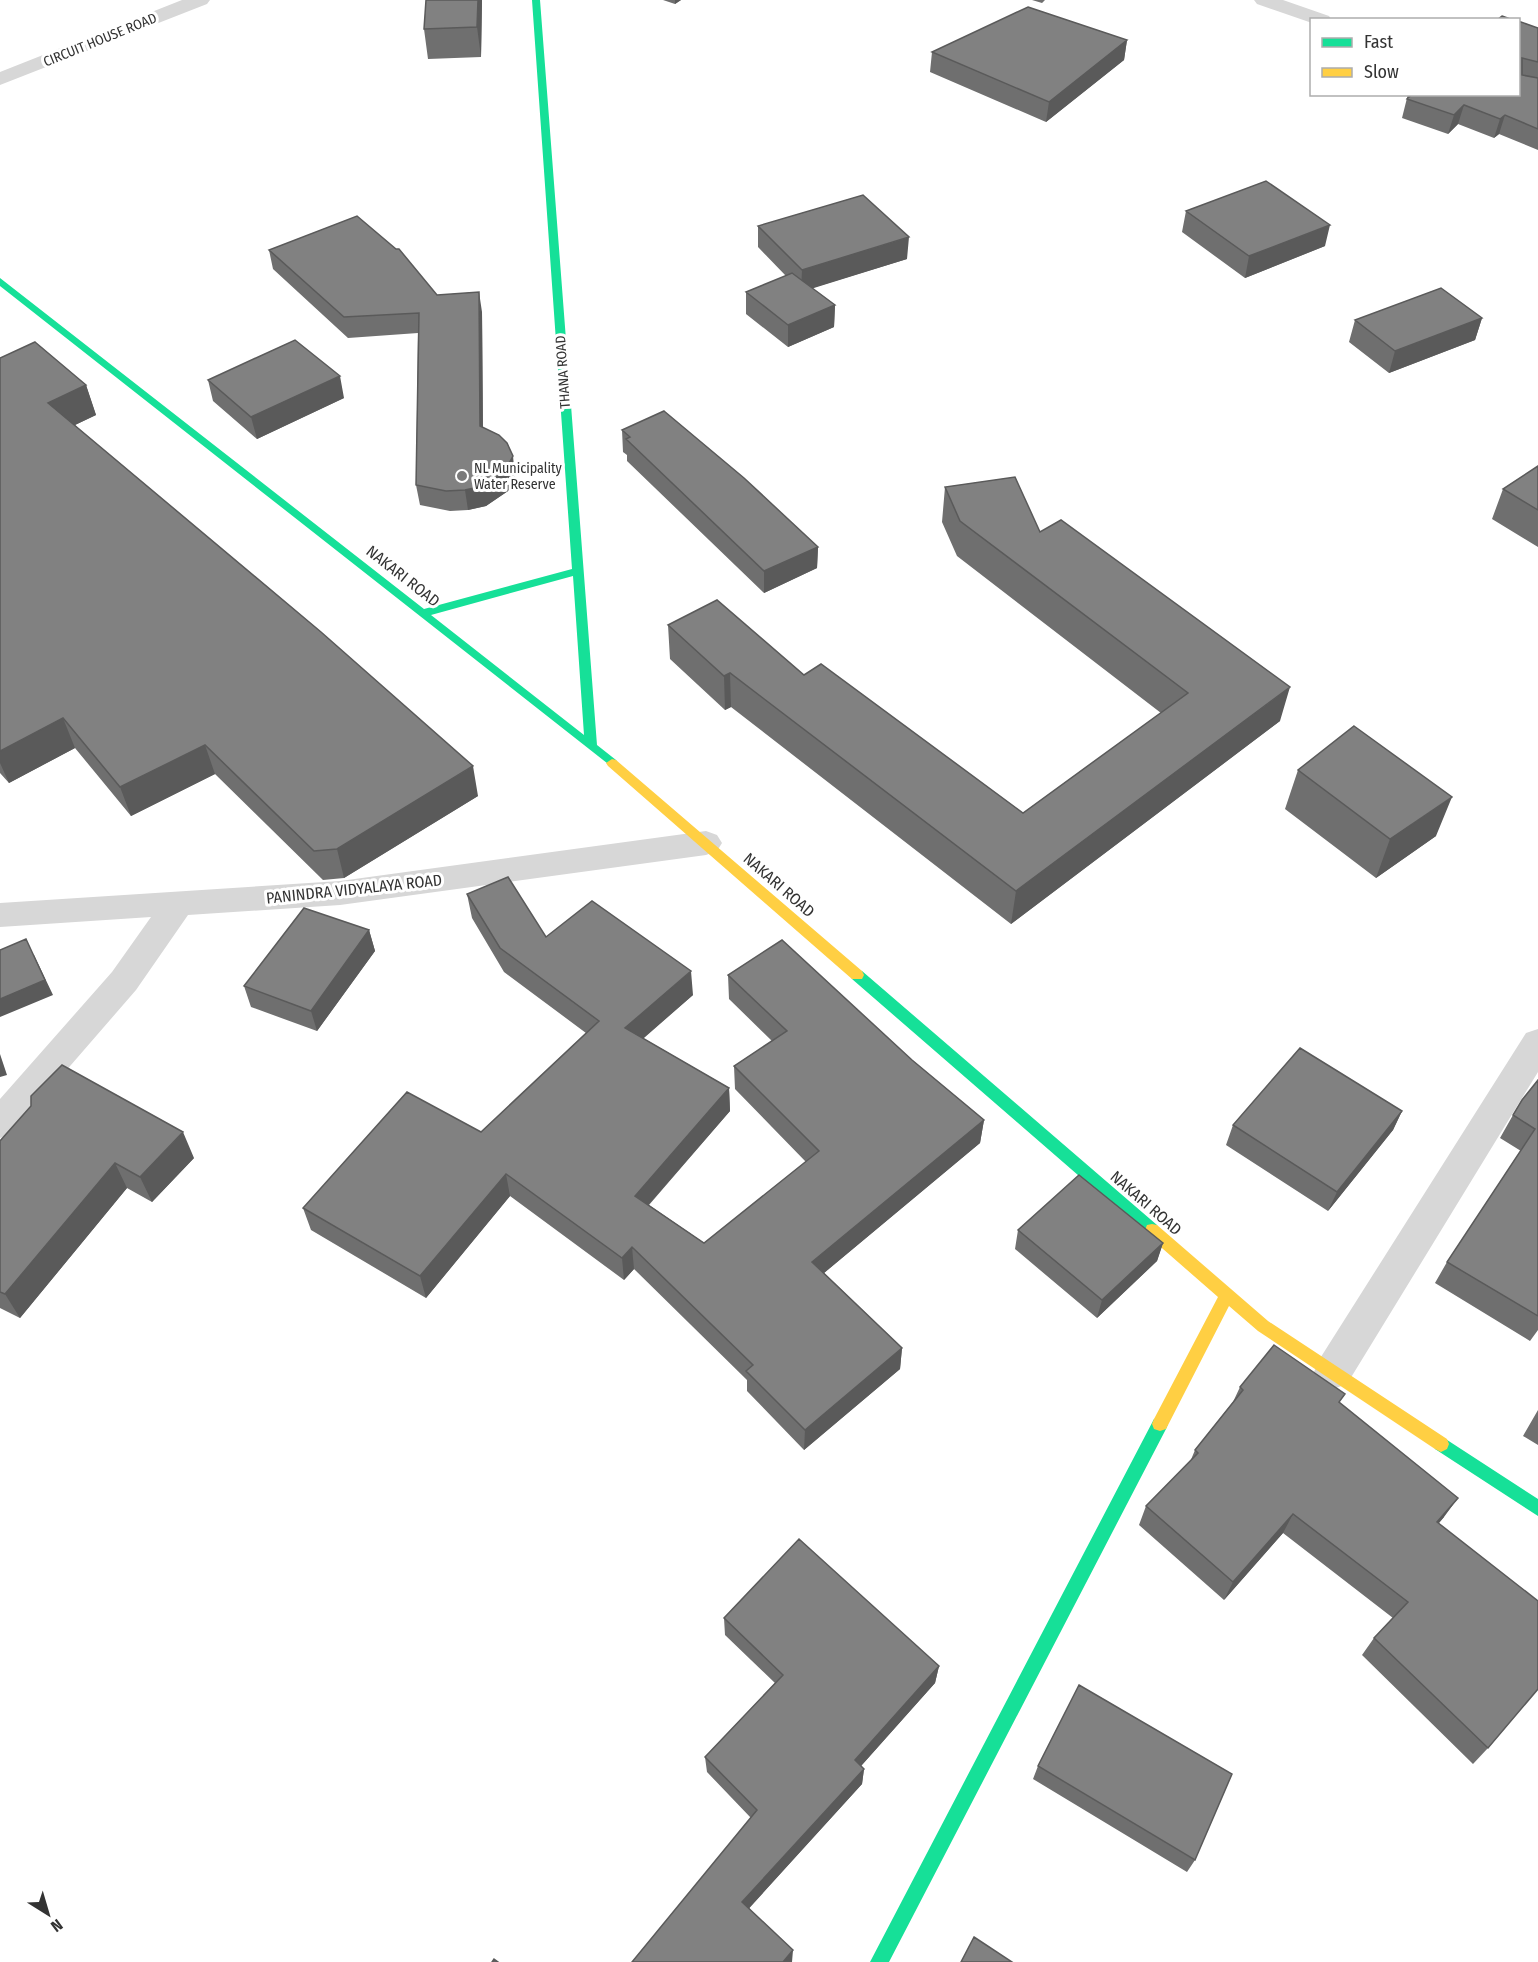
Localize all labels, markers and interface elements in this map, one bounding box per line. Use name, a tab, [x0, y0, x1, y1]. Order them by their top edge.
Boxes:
street label: CIRCUIT HOUSE ROAD	[41, 9, 159, 71]
legend	[1310, 18, 1520, 96]
text: Fast	[1364, 31, 1393, 53]
text: Slow	[1364, 61, 1399, 83]
street label: THANA ROAD	[552, 335, 574, 409]
place label: NL Municipality Water Reserve	[474, 460, 562, 493]
marker: NL Municipality Water Reserve	[455, 469, 469, 483]
street label: NAKARI ROAD	[363, 541, 443, 611]
street label: NAKARI ROAD	[740, 849, 818, 921]
street label: PANINDRA VIDYALAYA ROAD	[265, 870, 443, 908]
street label: NAKARI ROAD	[1107, 1167, 1185, 1239]
north arrow	[18, 1884, 78, 1944]
text: N	[47, 1915, 66, 1936]

